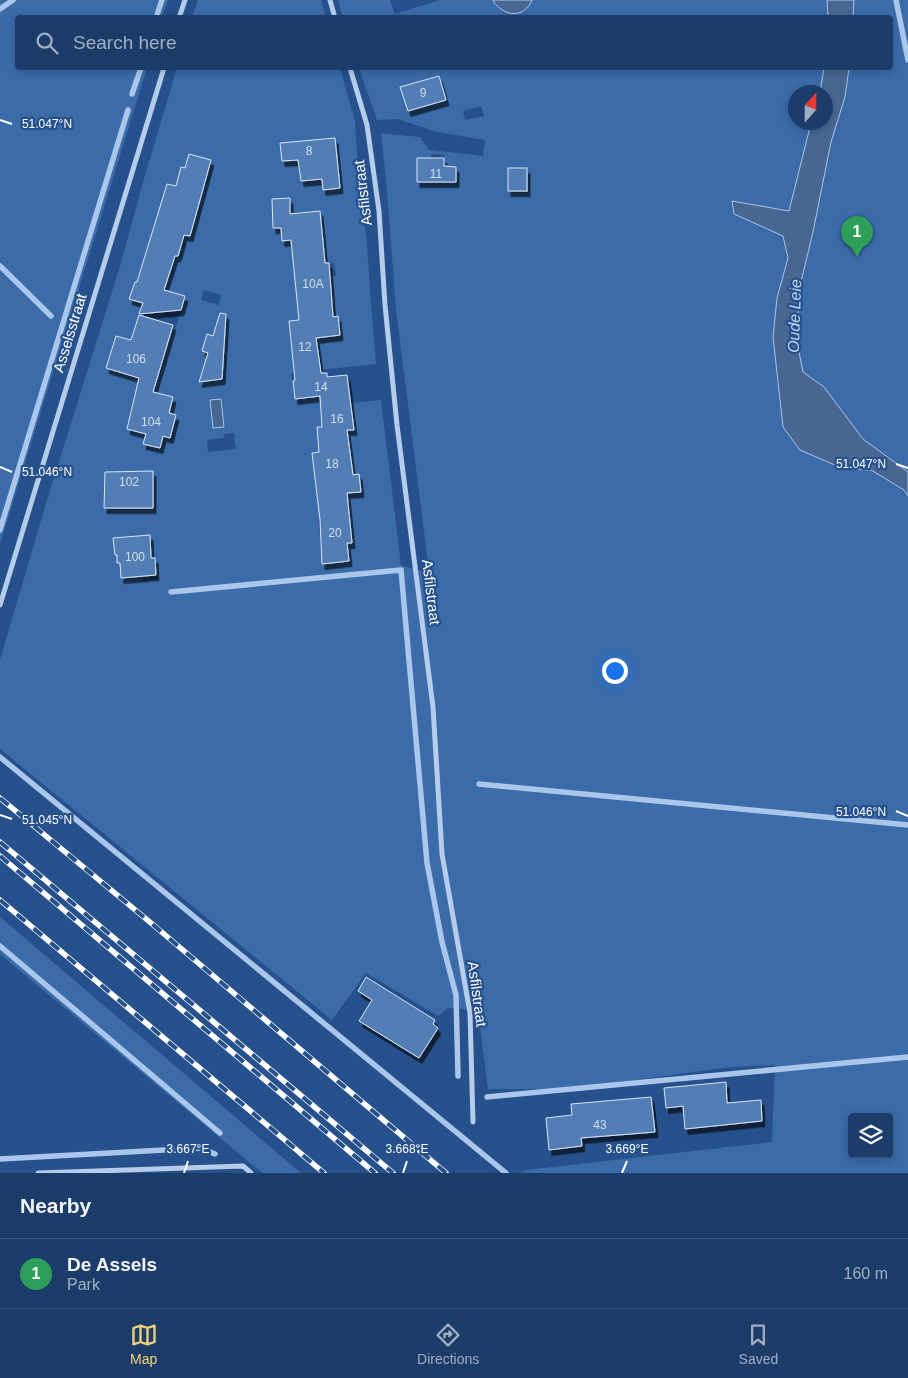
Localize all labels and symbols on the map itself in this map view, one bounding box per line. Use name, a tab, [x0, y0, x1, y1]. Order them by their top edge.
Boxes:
north arrow	[788, 85, 833, 130]
house number: 9	[420, 86, 427, 100]
text: 51.047°N	[22, 117, 72, 131]
house number: 8	[306, 144, 313, 158]
street label: Asfilstraat	[350, 159, 375, 227]
house number: 11	[430, 167, 443, 181]
pin: 1	[841, 216, 873, 257]
house number: 10A	[302, 277, 324, 291]
water label: Oude Leie	[785, 279, 804, 353]
street label: Asselsstraat	[49, 291, 90, 374]
house number: 12	[298, 340, 312, 354]
house number: 106	[126, 352, 146, 366]
house number: 14	[314, 380, 328, 394]
house number: 16	[330, 412, 344, 426]
house number: 104	[141, 415, 161, 429]
house number: 18	[325, 457, 339, 471]
text: 51.047°N	[836, 457, 886, 471]
text: 51.046°N	[22, 465, 72, 479]
house number: 102	[119, 475, 139, 489]
house number: 20	[328, 526, 342, 540]
house number: 100	[125, 550, 145, 564]
street label: Asfilstraat	[419, 558, 444, 626]
your location	[602, 658, 628, 684]
text: 51.046°N	[836, 805, 886, 819]
text: 51.045°N	[22, 813, 72, 827]
street label: Asfilstraat	[464, 960, 491, 1029]
house number: 43	[593, 1118, 607, 1132]
text: 3.667°E	[167, 1142, 209, 1156]
text: 3.668°E	[386, 1142, 428, 1156]
text: 3.669°E	[606, 1142, 648, 1156]

